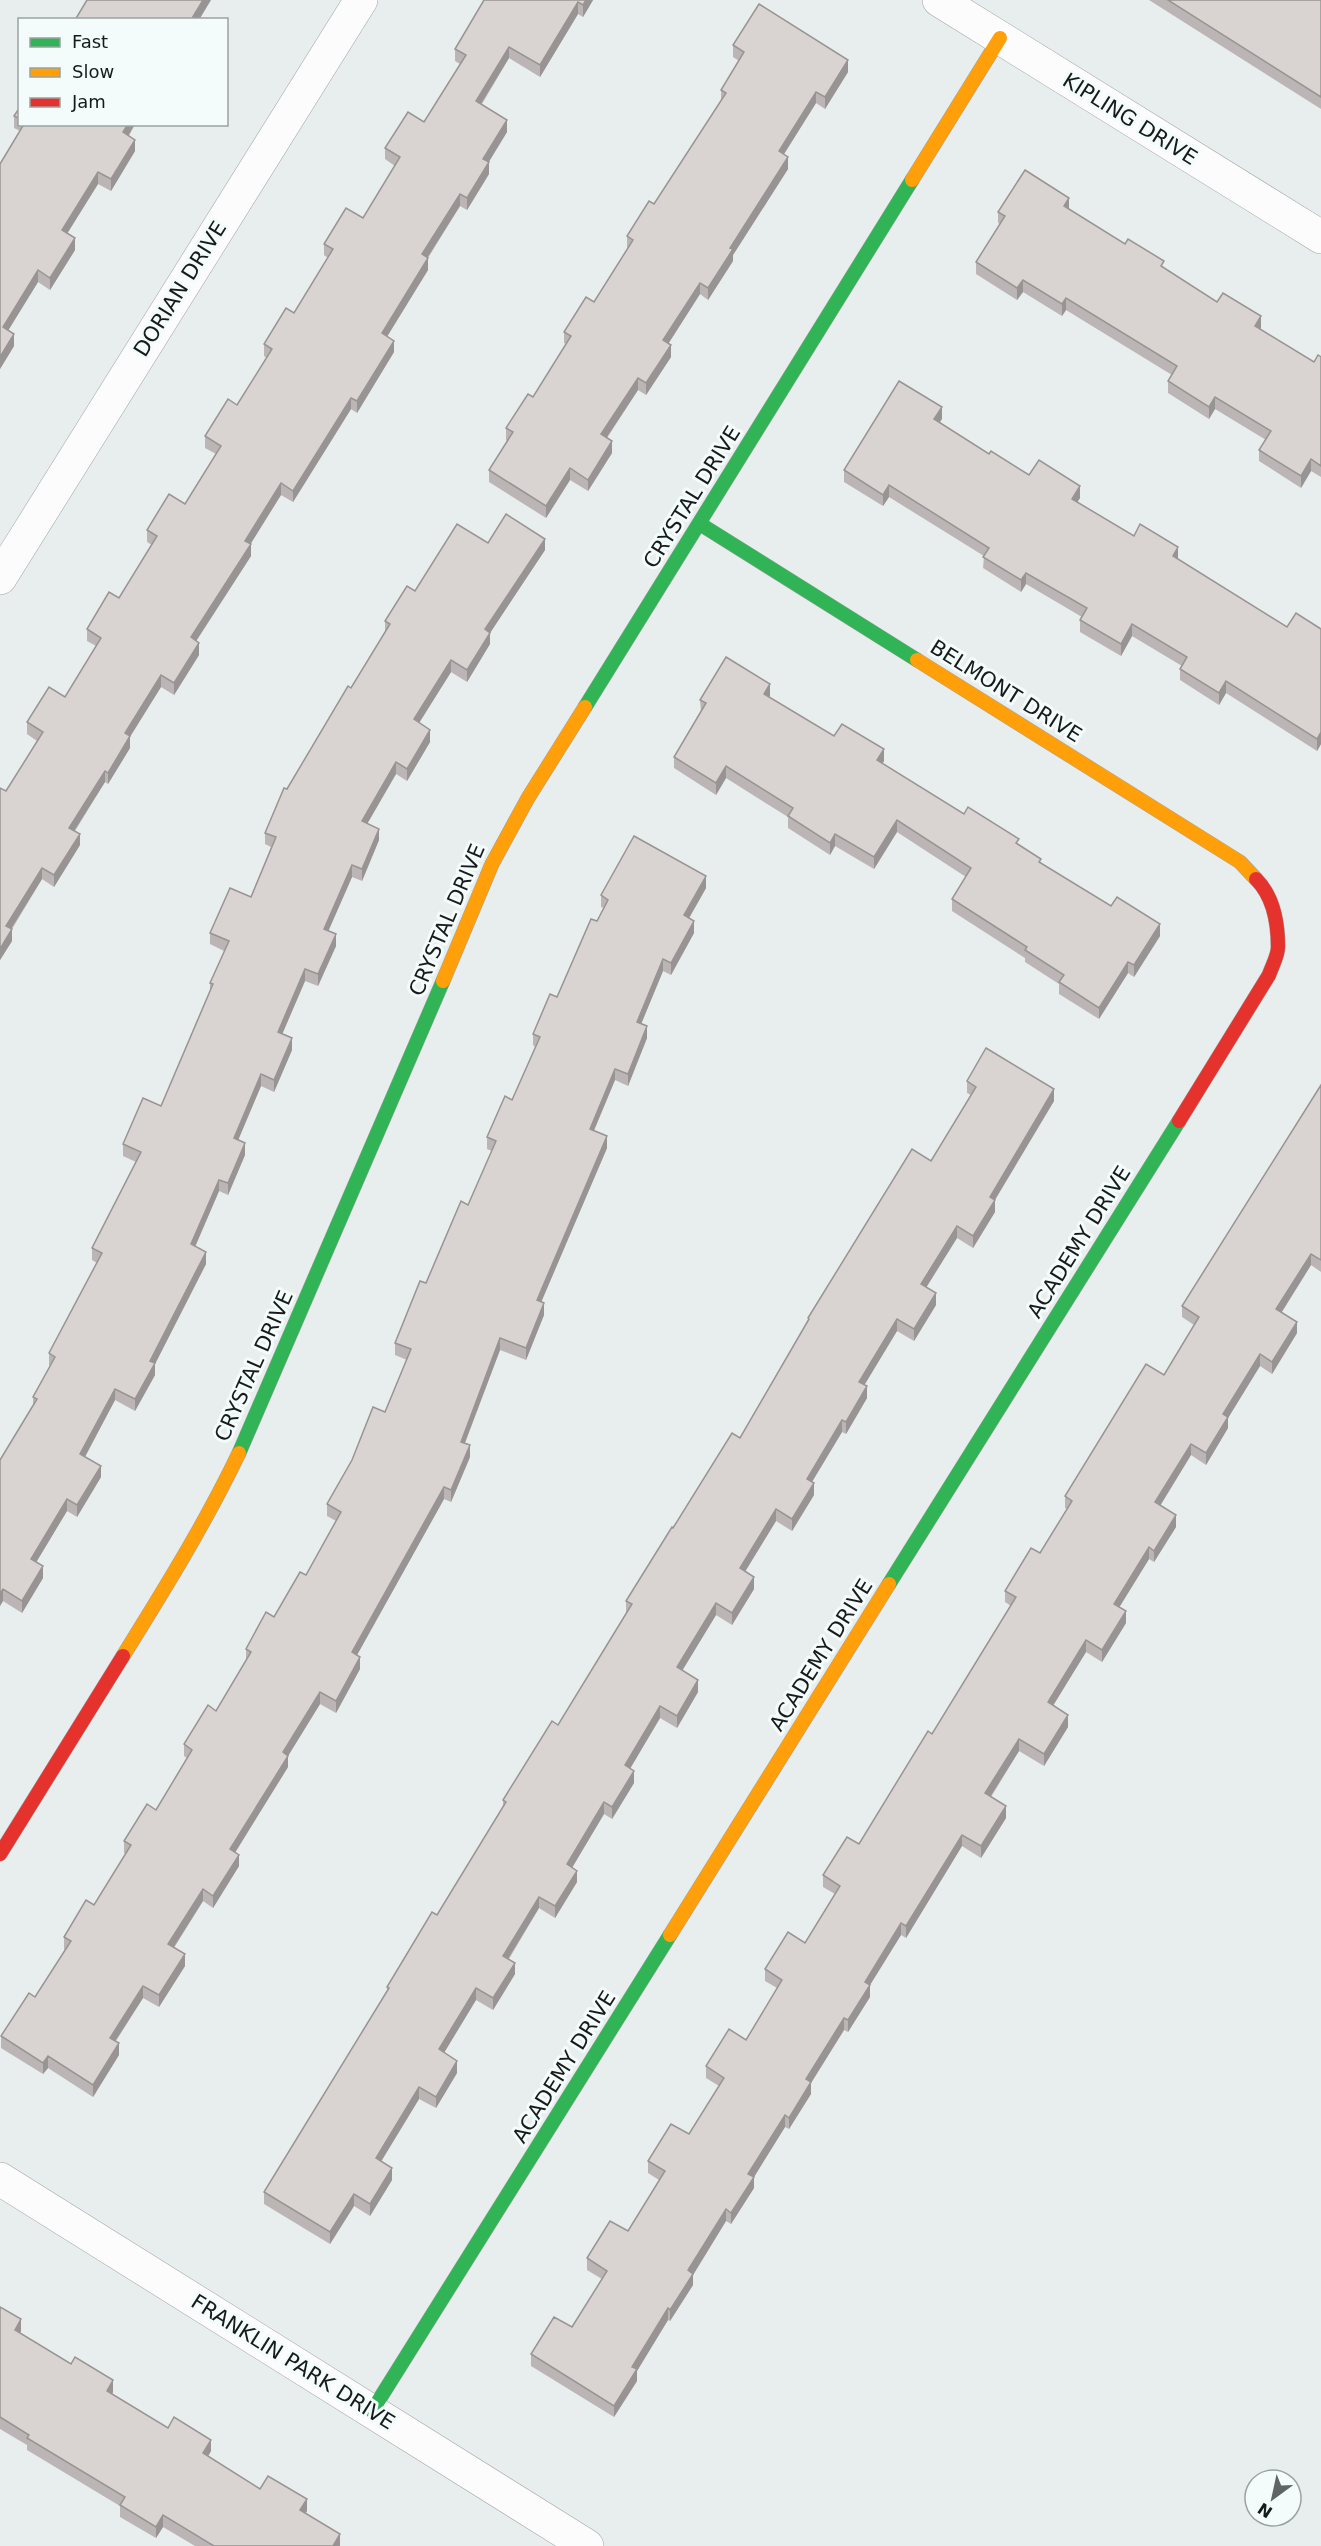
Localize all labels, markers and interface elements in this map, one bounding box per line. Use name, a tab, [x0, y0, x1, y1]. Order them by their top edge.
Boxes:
legend	[18, 18, 228, 126]
text: Fast	[72, 31, 108, 52]
text: Slow	[72, 61, 114, 82]
street label: KIPLING DRIVE	[1058, 68, 1202, 170]
text: Jam	[71, 91, 106, 112]
street label: DORIAN DRIVE	[129, 217, 231, 361]
street label: CRYSTAL DRIVE	[639, 422, 745, 572]
street label: BELMONT DRIVE	[926, 635, 1086, 747]
street label: CRYSTAL DRIVE	[404, 840, 490, 1000]
street label: ACADEMY DRIVE	[1023, 1162, 1135, 1322]
street label: CRYSTAL DRIVE	[210, 1287, 298, 1445]
street label: ACADEMY DRIVE	[765, 1575, 877, 1735]
street label: ACADEMY DRIVE	[508, 1987, 620, 2147]
street label: FRANKLIN PARK DRIVE	[187, 2289, 399, 2435]
north arrow	[1243, 2468, 1303, 2528]
text: N	[1254, 2499, 1276, 2522]

